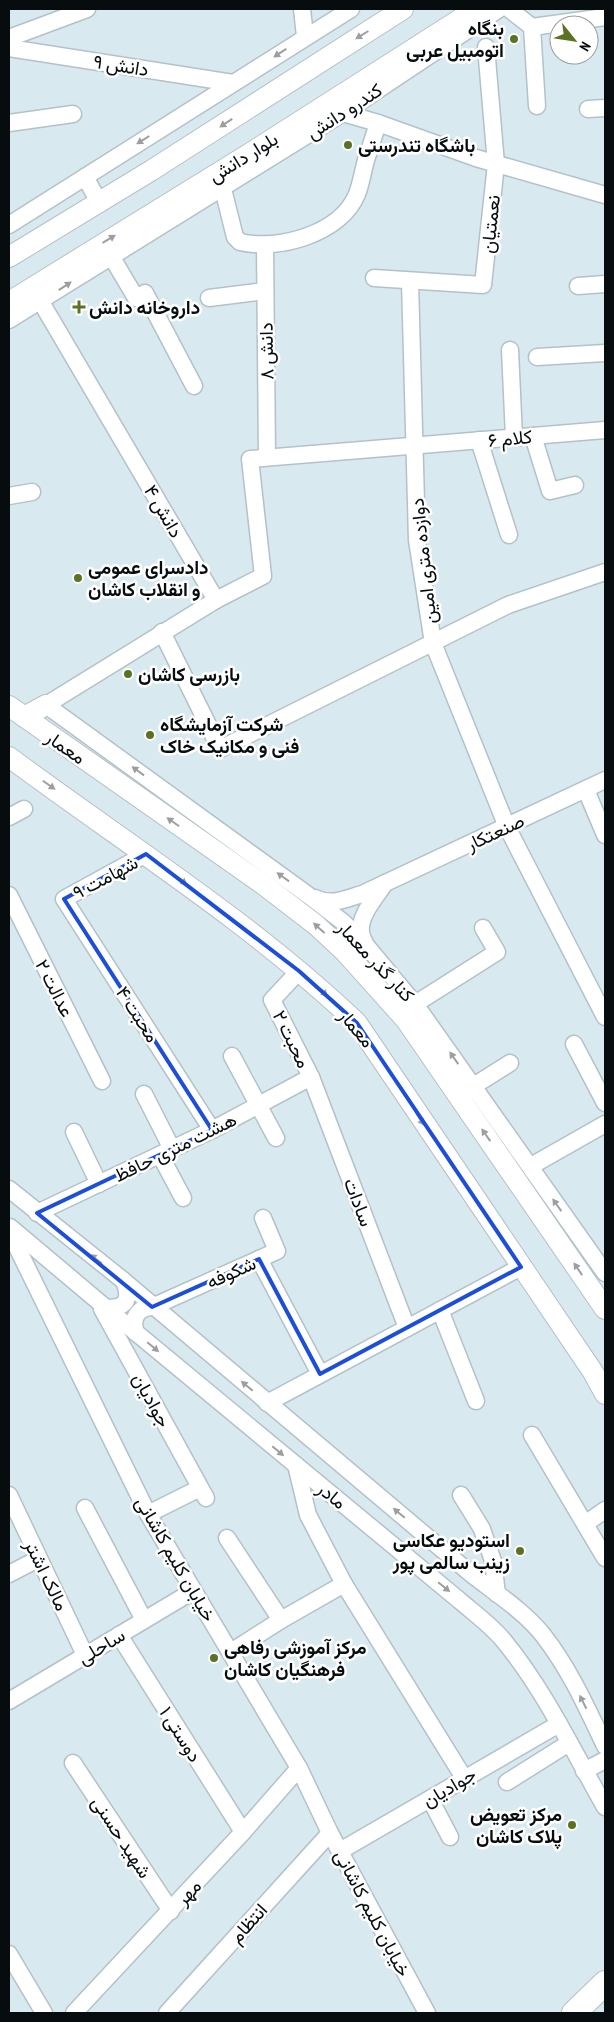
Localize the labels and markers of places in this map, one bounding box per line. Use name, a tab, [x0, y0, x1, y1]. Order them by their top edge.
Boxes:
place label: بنگاه اتومبیل عربی	[406, 16, 504, 63]
marker: بنگاه اتومبیل عربی	[508, 33, 520, 45]
place label: باشگاه تندرستی	[358, 133, 475, 158]
marker: باشگاه تندرستی	[342, 139, 354, 151]
place label: داروخانه دانش	[89, 295, 200, 320]
marker: داروخانه دانش	[73, 301, 85, 313]
place label: دادسرای عمومی و انقلاب کاشان	[88, 555, 209, 602]
marker: دادسرای عمومی و انقلاب کاشان	[72, 572, 84, 584]
place label: بازرسی کاشان	[138, 662, 240, 687]
marker: بازرسی کاشان	[122, 668, 134, 680]
place label: شرکت آزمایشگاه فنی و مکانیک خاک	[160, 712, 299, 759]
marker: شرکت آزمایشگاه فنی و مکانیک خاک	[144, 729, 156, 741]
place label: استودیو عکاسی زینب سالمی پور	[392, 1528, 510, 1576]
marker: استودیو عکاسی زینب سالمی پور	[514, 1545, 526, 1557]
place label: مرکز آموزشی رفاهی فرهنگیان کاشان	[224, 1635, 367, 1682]
marker: مرکز آموزشی رفاهی فرهنگیان کاشان	[208, 1652, 220, 1664]
place label: مرکز تعویض پلاک کاشان	[470, 1802, 562, 1850]
marker: مرکز تعویض پلاک کاشان	[566, 1819, 578, 1831]

